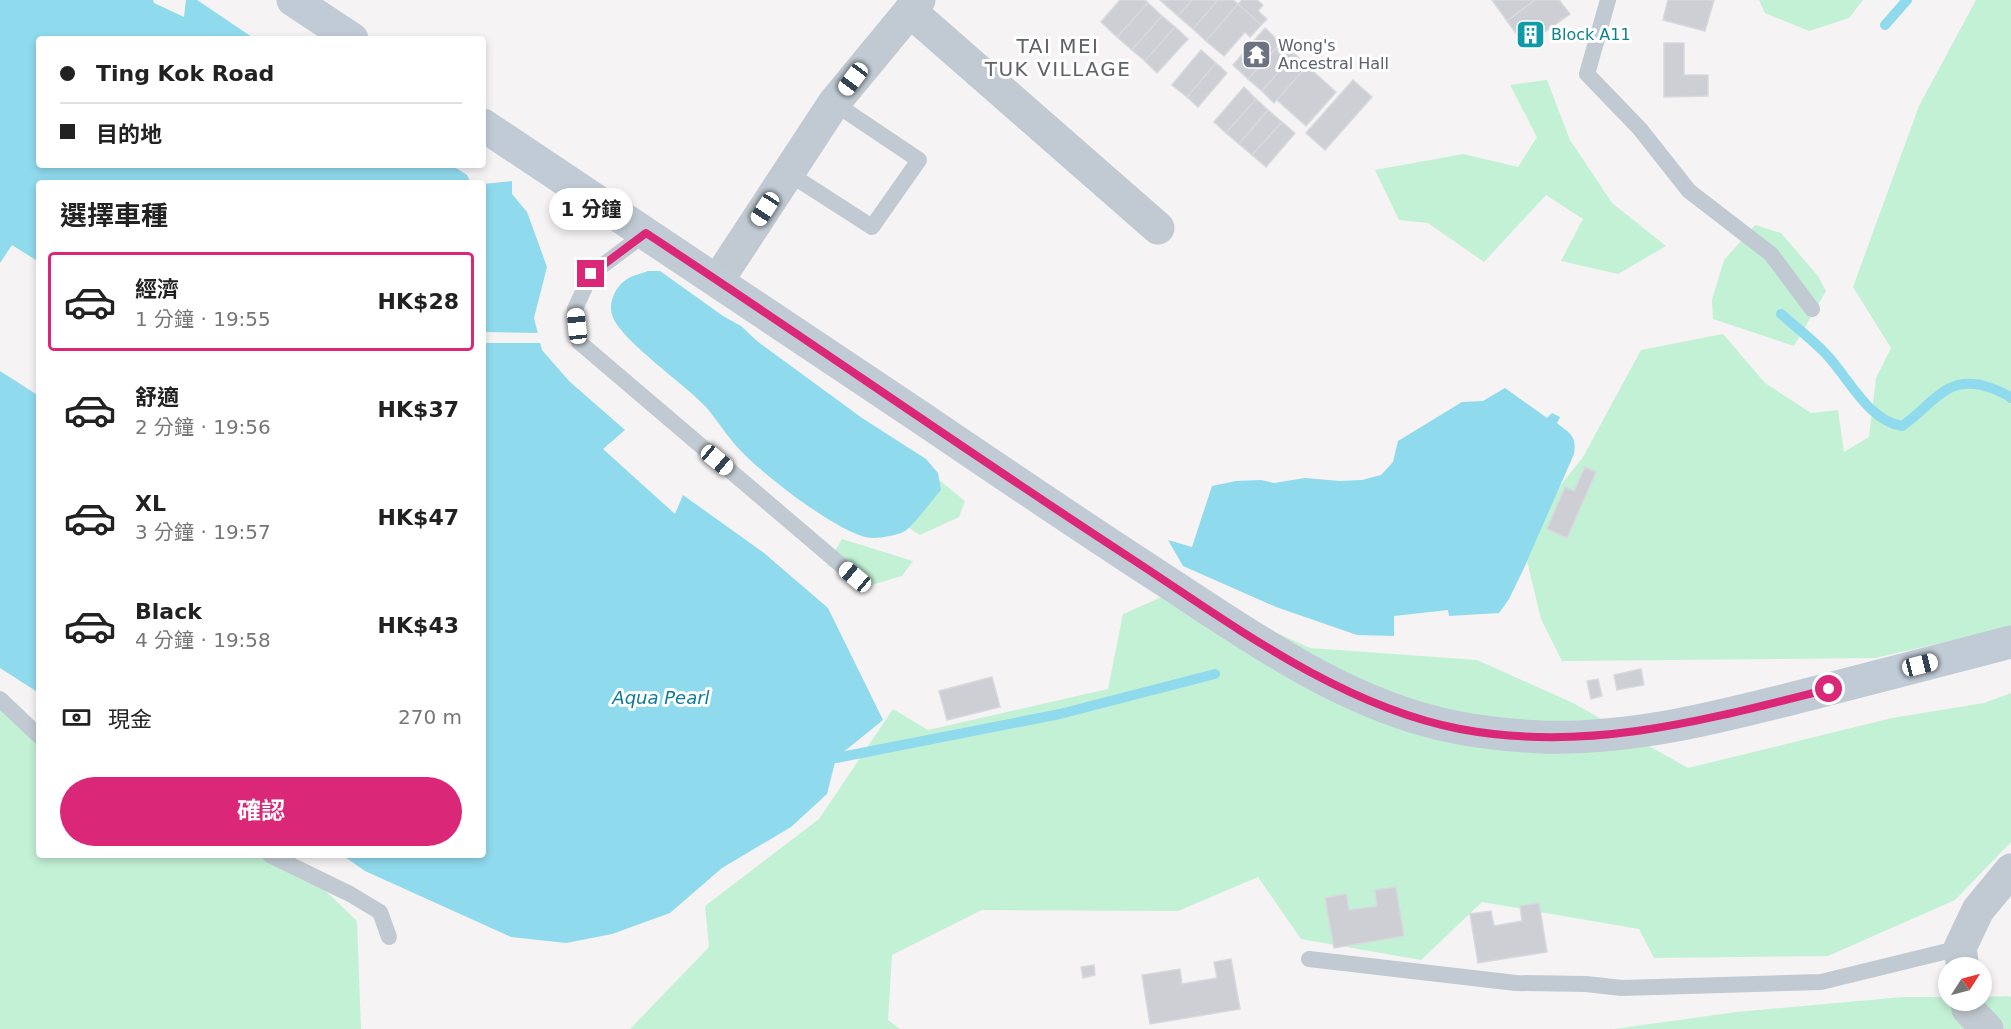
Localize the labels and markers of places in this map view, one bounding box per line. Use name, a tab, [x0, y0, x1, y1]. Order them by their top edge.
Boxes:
building icon: Block A11	[1514, 18, 1546, 50]
place label: Block A11	[1551, 25, 1631, 44]
place label: Wong's Ancestral Hall	[1278, 36, 1389, 73]
temple icon: Wong's Ancestral Hall	[1241, 38, 1273, 70]

